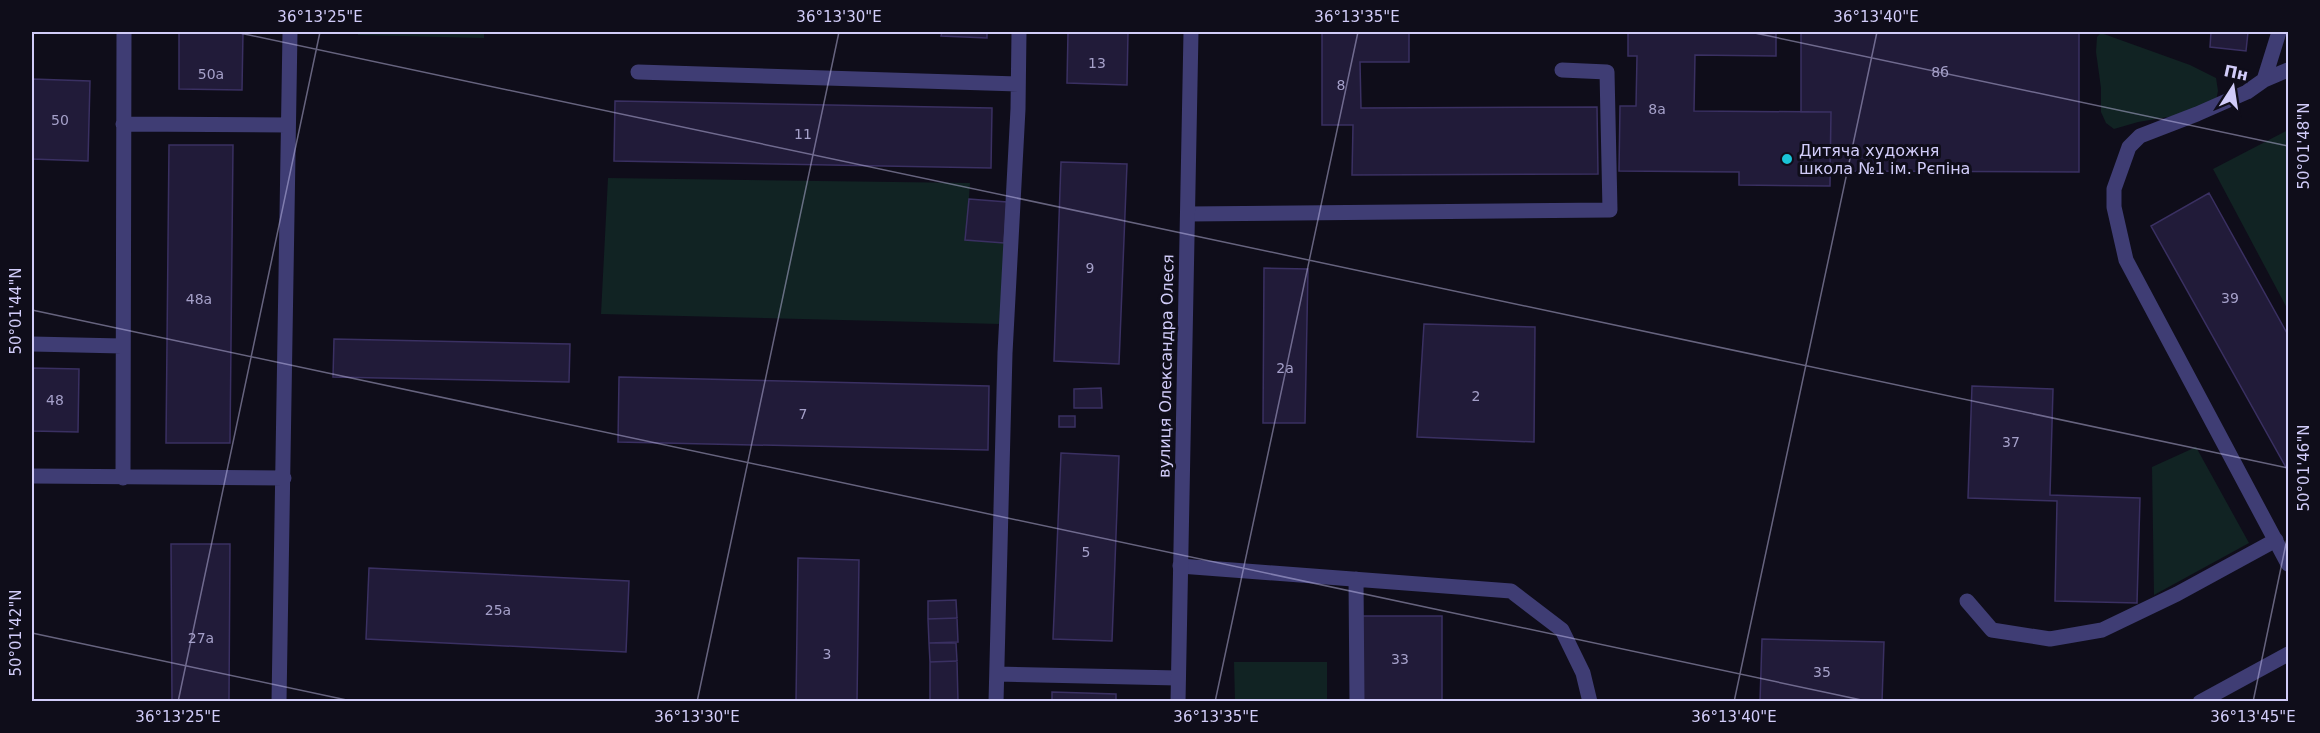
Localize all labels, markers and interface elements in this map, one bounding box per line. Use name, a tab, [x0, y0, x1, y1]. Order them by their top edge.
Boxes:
text: 36°13'25"E	[277, 8, 363, 26]
text: 36°13'30"E	[796, 8, 882, 26]
text: 36°13'35"E	[1314, 8, 1400, 26]
text: 36°13'40"E	[1833, 8, 1919, 26]
house number: 13	[1088, 55, 1106, 71]
north arrow	[2203, 57, 2263, 117]
text: Пн	[2222, 61, 2250, 85]
house number: 8б	[1931, 64, 1949, 80]
house number: 50а	[198, 66, 224, 82]
house number: 8	[1337, 77, 1345, 93]
house number: 8а	[1648, 101, 1666, 117]
text: 50°01'48"N	[2295, 102, 2313, 190]
house number: 50	[51, 112, 69, 128]
house number: 11	[794, 126, 812, 142]
place label: Дитяча художня школа №1 ім. Рєпіна	[1799, 141, 1970, 178]
marker: Дитяча художня школа №1 ім. Рєпіна	[1780, 152, 1794, 166]
street label: вулиця Олександра Олеся	[1155, 254, 1177, 478]
house number: 9	[1086, 260, 1094, 276]
text: 50°01'44"N	[7, 267, 25, 355]
house number: 39	[2221, 290, 2239, 306]
house number: 48а	[186, 291, 212, 307]
house number: 2а	[1276, 360, 1294, 376]
house number: 2	[1472, 388, 1480, 404]
house number: 48	[46, 392, 64, 408]
house number: 7	[799, 406, 807, 422]
text: 50°01'46"N	[2295, 424, 2313, 512]
house number: 37	[2002, 434, 2020, 450]
house number: 5	[1082, 544, 1090, 560]
text: 50°01'42"N	[7, 589, 25, 677]
house number: 25а	[485, 602, 511, 618]
house number: 27а	[188, 630, 214, 646]
house number: 3	[823, 646, 831, 662]
house number: 33	[1391, 651, 1409, 667]
house number: 35	[1813, 664, 1831, 680]
text: 36°13'25"E	[135, 708, 221, 726]
text: 36°13'30"E	[654, 708, 740, 726]
text: 36°13'35"E	[1173, 708, 1259, 726]
text: 36°13'40"E	[1691, 708, 1777, 726]
text: 36°13'45"E	[2210, 708, 2296, 726]

